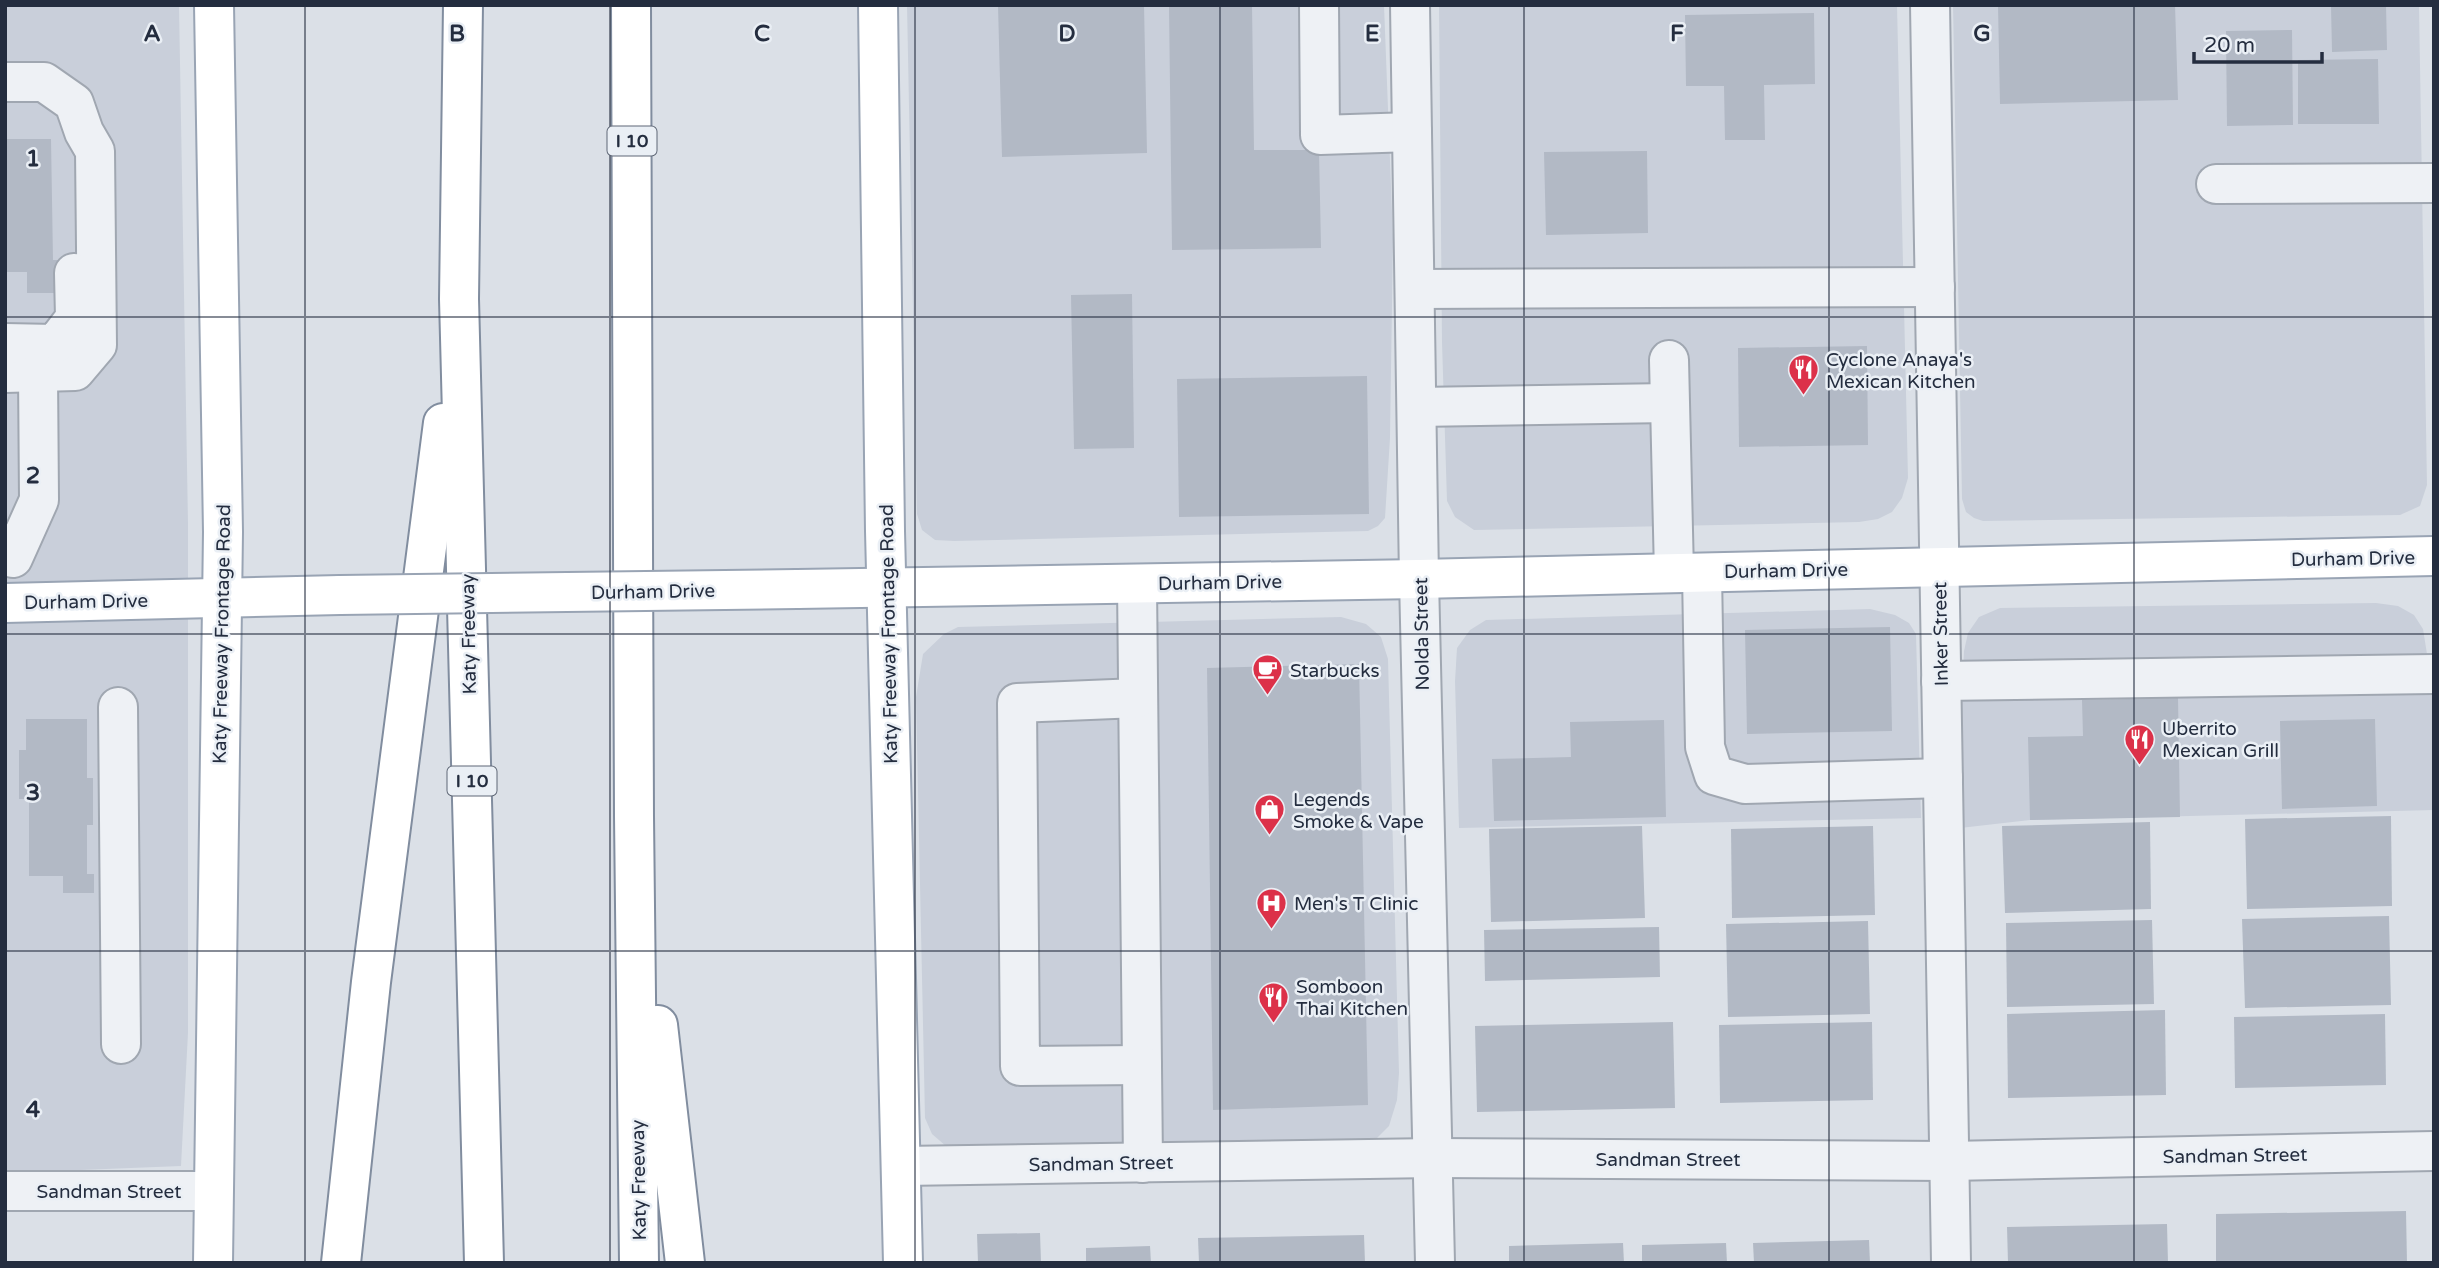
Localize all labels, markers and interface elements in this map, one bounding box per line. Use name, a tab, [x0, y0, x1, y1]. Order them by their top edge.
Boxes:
text: A	[143, 20, 161, 48]
text: B	[449, 20, 465, 48]
text: C	[754, 20, 770, 48]
text: D	[1058, 20, 1076, 48]
text: E	[1365, 20, 1379, 48]
text: F	[1670, 20, 1684, 48]
text: G	[1973, 20, 1991, 48]
scale bar	[2194, 21, 2322, 65]
text: 20 m	[2204, 33, 2255, 58]
road number: I 10	[608, 126, 656, 156]
text: 1	[26, 145, 40, 173]
place label: Cyclone Anaya's Mexican Kitchen	[1826, 349, 1976, 393]
restaurant icon: Cyclone Anaya's Mexican Kitchen	[1786, 353, 1820, 397]
text: 2	[26, 462, 40, 490]
street label: Katy Freeway Frontage Road	[209, 504, 235, 764]
street label: Katy Freeway Frontage Road	[876, 504, 902, 764]
street label: Durham Drive	[2291, 547, 2415, 571]
street label: Durham Drive	[1724, 559, 1848, 583]
street label: Durham Drive	[1158, 571, 1282, 595]
street label: Katy Freeway	[457, 574, 481, 694]
street label: Nolda Street	[1410, 577, 1434, 691]
street label: Durham Drive	[591, 580, 715, 604]
street label: Inker Street	[1929, 582, 1953, 686]
street label: Durham Drive	[24, 590, 148, 614]
cafe icon: Starbucks	[1250, 653, 1284, 697]
place label: Starbucks	[1290, 660, 1380, 682]
place label: Uberrito Mexican Grill	[2162, 718, 2279, 762]
restaurant icon: Uberrito Mexican Grill	[2122, 722, 2156, 766]
road number: I 10	[448, 766, 496, 796]
text: 3	[26, 779, 40, 807]
place label: Legends Smoke & Vape	[1293, 789, 1424, 833]
shop icon: Legends Smoke & Vape	[1253, 793, 1287, 837]
hospital icon: Men's T Clinic	[1254, 886, 1288, 930]
place label: Men's T Clinic	[1294, 893, 1418, 915]
place label: Somboon Thai Kitchen	[1296, 976, 1408, 1020]
restaurant icon: Somboon Thai Kitchen	[1256, 980, 1290, 1024]
text: 4	[26, 1096, 41, 1124]
street label: Katy Freeway	[627, 1120, 651, 1240]
street label: Sandman Street	[2162, 1144, 2308, 1168]
street label: Sandman Street	[1596, 1149, 1740, 1171]
street label: Sandman Street	[1028, 1152, 1174, 1176]
street label: Sandman Street	[37, 1181, 181, 1203]

